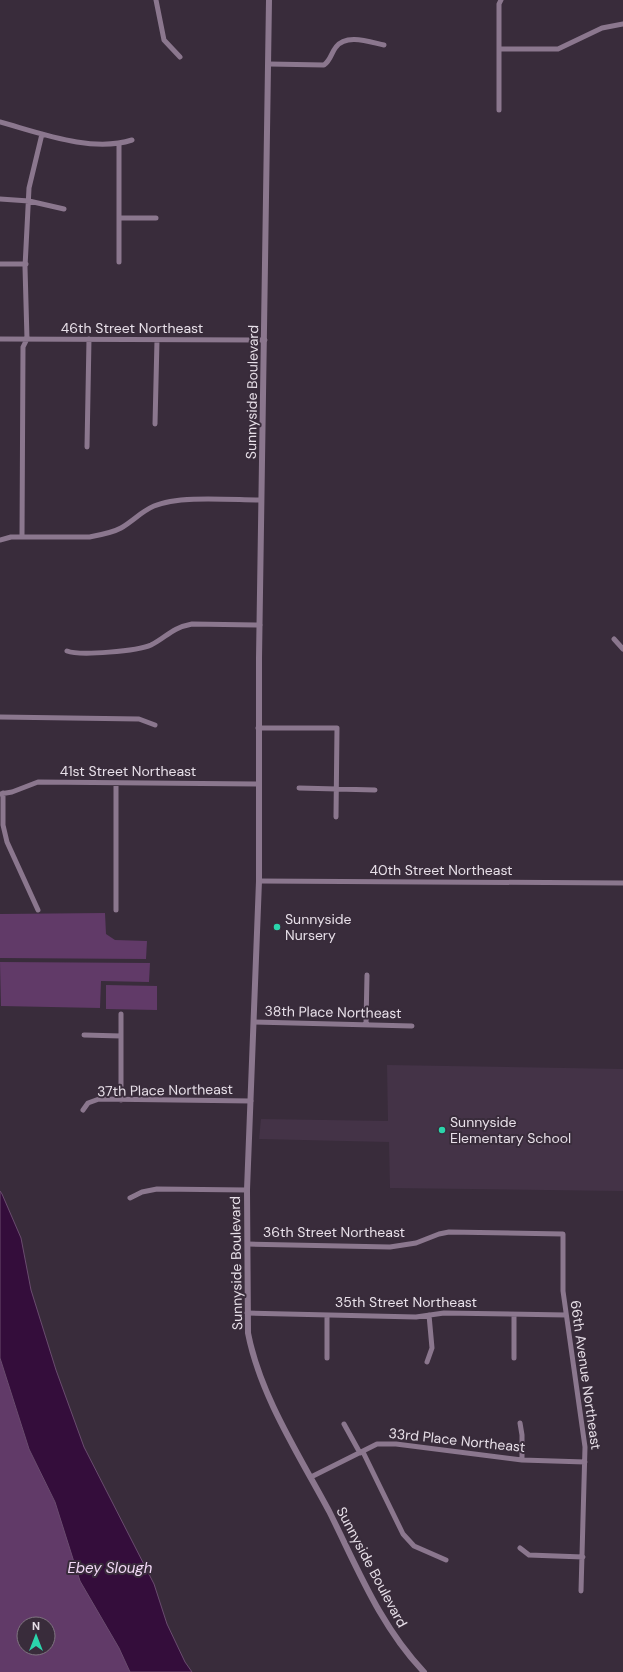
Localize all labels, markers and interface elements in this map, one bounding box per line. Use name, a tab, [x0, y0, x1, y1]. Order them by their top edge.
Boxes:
street label: 46th Street Northeast	[61, 319, 203, 337]
street label: Sunnyside Boulevard	[242, 325, 262, 459]
street label: 41st Street Northeast	[60, 762, 196, 780]
street label: 40th Street Northeast	[369, 861, 513, 879]
place label: Sunnyside Nursery	[285, 910, 352, 944]
marker: Sunnyside Nursery	[272, 922, 282, 932]
street label: 38th Place Northeast	[264, 1002, 402, 1022]
street label: 37th Place Northeast	[97, 1080, 233, 1100]
place label: Sunnyside Elementary School	[450, 1113, 571, 1147]
marker: Sunnyside Elementary School	[437, 1125, 447, 1135]
street label: Sunnyside Boulevard	[226, 1196, 246, 1330]
street label: 36th Street Northeast	[263, 1223, 405, 1241]
street label: 35th Street Northeast	[335, 1293, 477, 1311]
street label: 66th Avenue Northeast	[567, 1299, 605, 1451]
street label: 33rd Place Northeast	[388, 1424, 526, 1456]
street label: Sunnyside Boulevard	[333, 1504, 411, 1630]
water label: Ebey Slough	[68, 1558, 153, 1578]
north arrow	[16, 1616, 56, 1656]
text: N	[32, 1619, 40, 1633]

